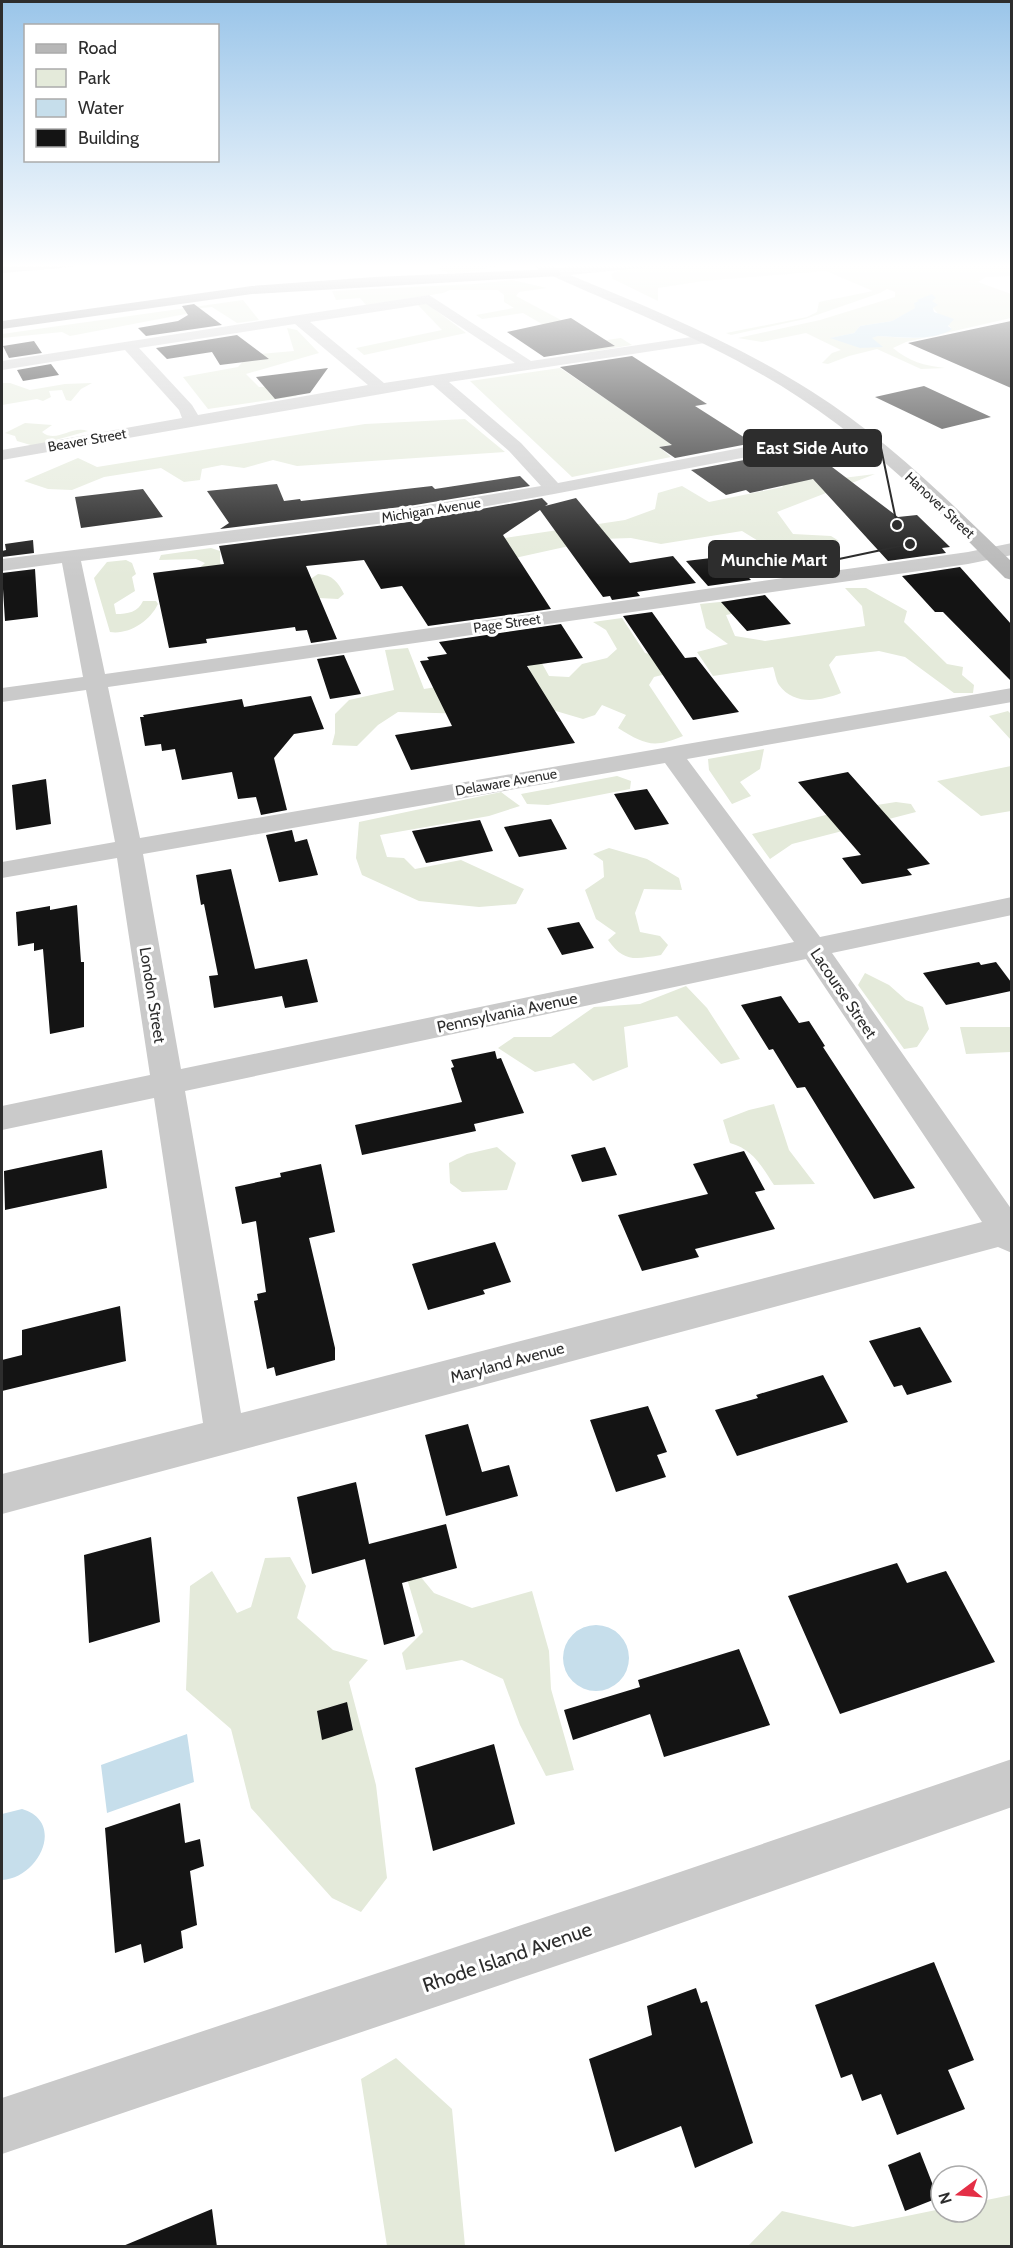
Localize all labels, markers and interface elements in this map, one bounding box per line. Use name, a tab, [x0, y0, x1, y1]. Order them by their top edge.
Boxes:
legend	[24, 24, 219, 162]
text: Road	[78, 37, 117, 59]
text: Park	[78, 67, 111, 89]
text: Water	[78, 97, 124, 119]
text: Building	[78, 127, 140, 149]
street label: Beaver Street	[46, 424, 128, 456]
callout: East Side Auto	[744, 430, 881, 466]
text: East Side Auto	[756, 437, 868, 459]
street label: Hanover Street	[901, 468, 979, 542]
street label: Michigan Avenue	[380, 493, 482, 527]
callout: Munchie Mart	[709, 541, 839, 577]
text: Munchie Mart	[721, 549, 827, 571]
street label: Page Street	[472, 609, 542, 637]
street label: Delaware Avenue	[454, 764, 558, 800]
street label: Lacourse Street	[806, 945, 881, 1042]
street label: London Street	[136, 946, 170, 1045]
street label: Pennsylvania Avenue	[435, 988, 579, 1037]
street label: Maryland Avenue	[448, 1338, 566, 1387]
street label: Rhode Island Avenue	[419, 1917, 595, 1997]
north arrow	[929, 2164, 989, 2224]
text: N	[934, 2190, 956, 2206]

